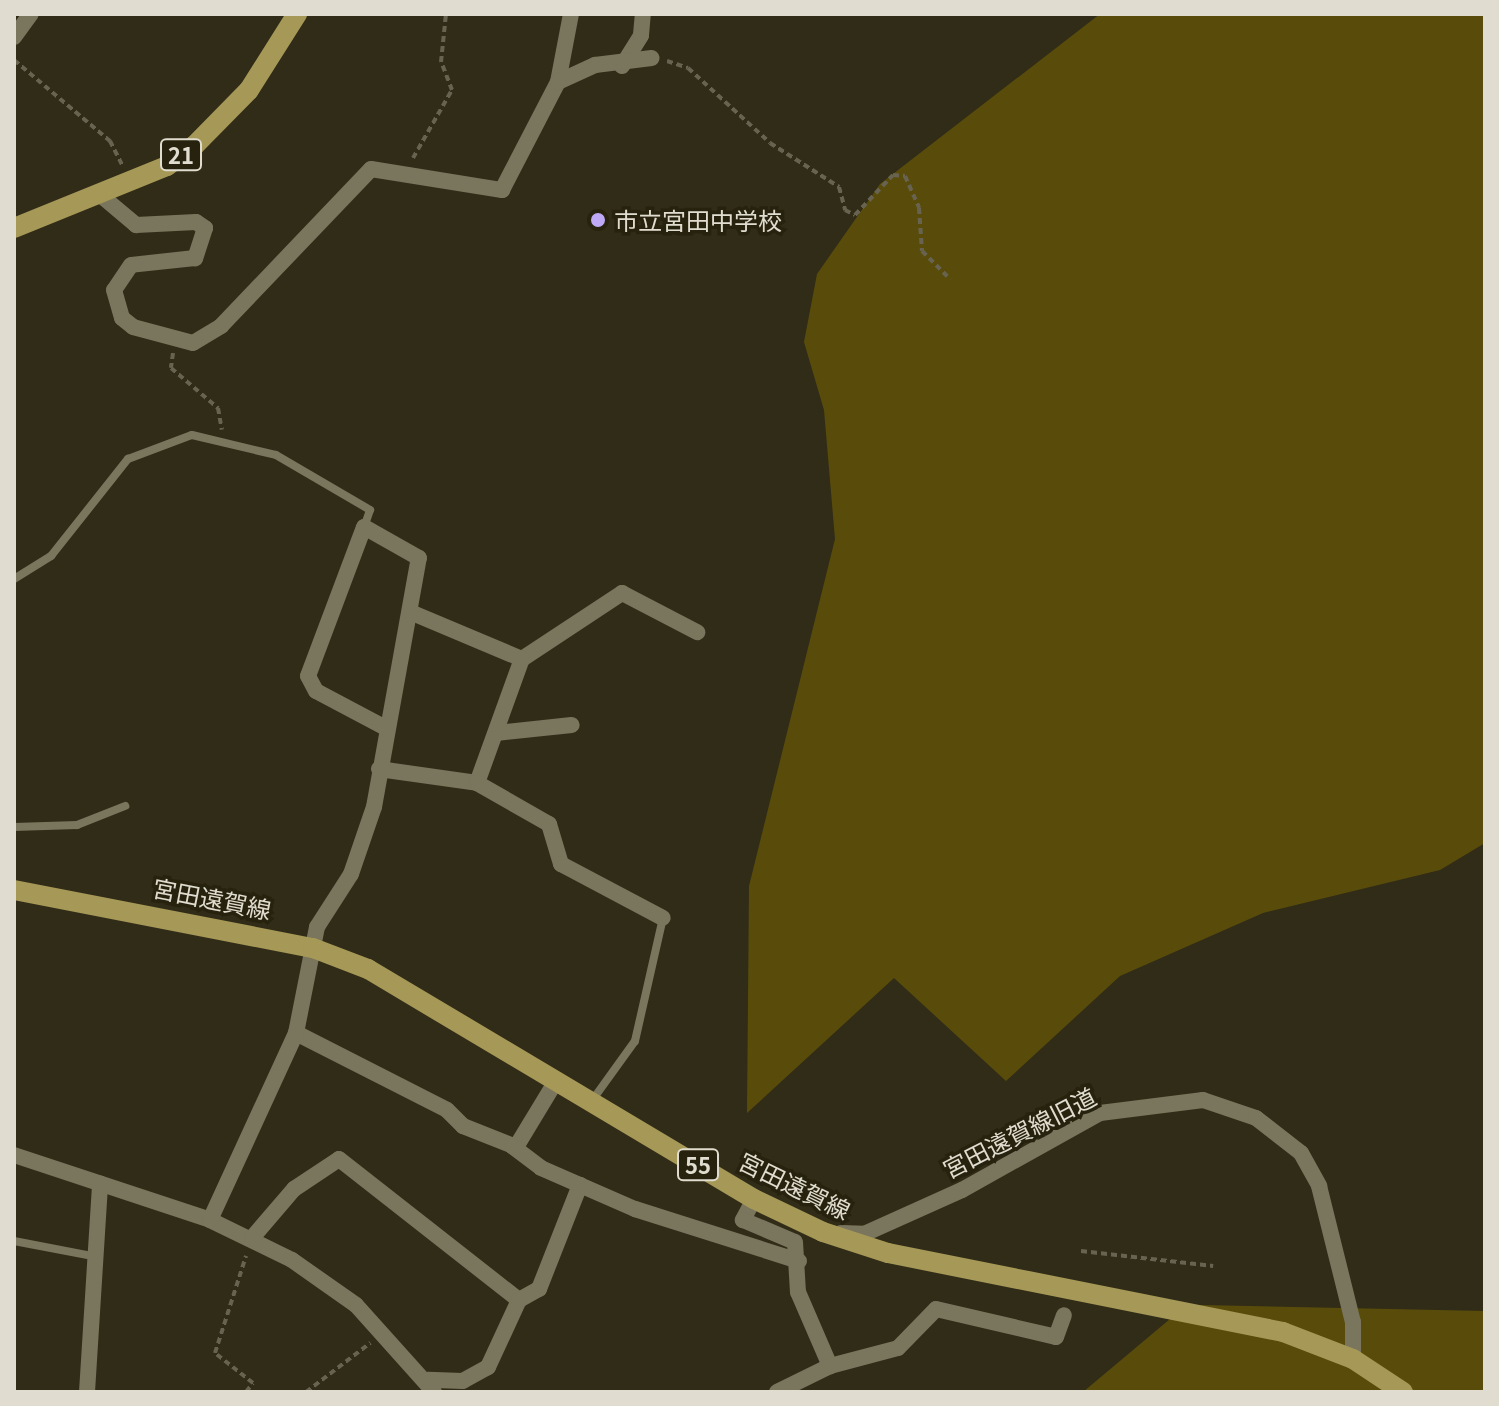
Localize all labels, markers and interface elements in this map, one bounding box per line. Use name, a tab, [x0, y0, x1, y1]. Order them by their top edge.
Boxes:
road number: 21	[159, 137, 203, 173]
place label: 市立宮田中学校	[614, 206, 782, 234]
marker: 市立宮田中学校	[589, 211, 607, 229]
street label: 宮田遠賀線	[150, 872, 274, 924]
street label: 宮田遠賀線旧道	[938, 1081, 1100, 1183]
street label: 宮田遠賀線	[735, 1146, 855, 1224]
road number: 55	[676, 1147, 720, 1183]

